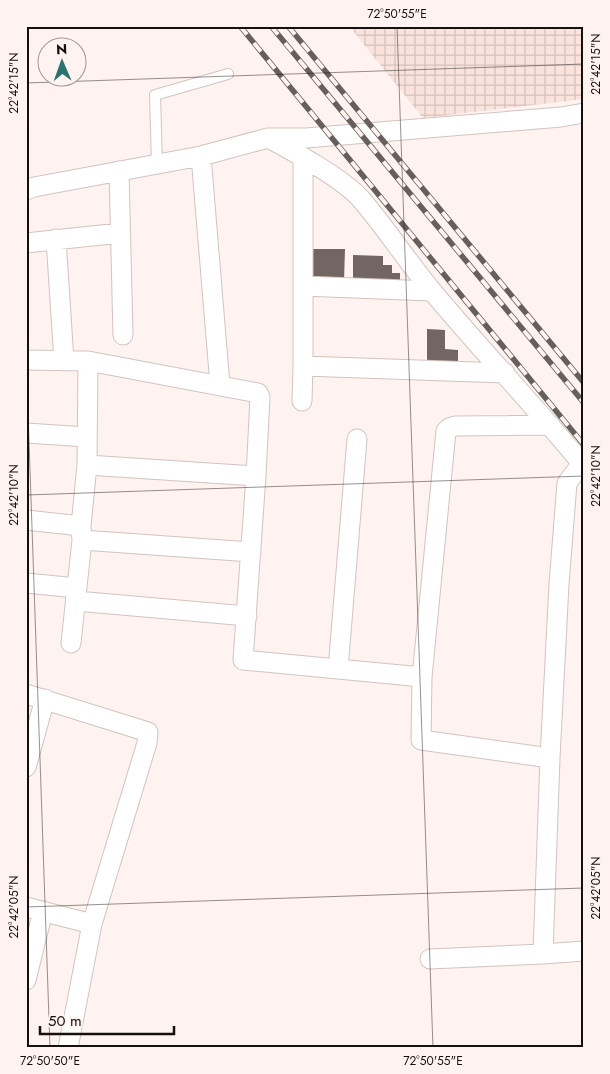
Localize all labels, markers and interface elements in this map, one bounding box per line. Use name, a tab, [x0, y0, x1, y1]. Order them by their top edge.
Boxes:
text: 72°50'55"E	[367, 5, 427, 23]
text: 22°42'15"N	[587, 33, 605, 95]
north arrow	[38, 38, 88, 88]
text: N	[56, 39, 67, 59]
text: 22°42'15"N	[5, 52, 23, 114]
text: 22°42'10"N	[587, 445, 605, 507]
text: 22°42'10"N	[5, 464, 23, 526]
text: 22°42'05"N	[587, 856, 605, 920]
text: 22°42'05"N	[5, 875, 23, 939]
scale bar	[40, 1004, 174, 1036]
text: 50 m	[48, 1010, 82, 1032]
text: 72°50'50"E	[20, 1052, 80, 1070]
text: 72°50'55"E	[403, 1052, 463, 1070]

